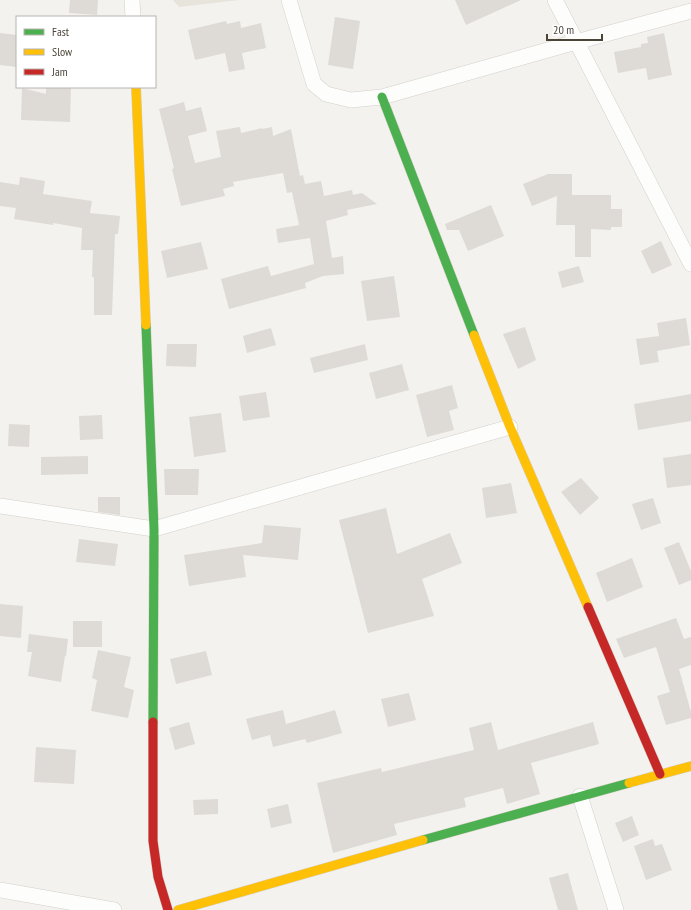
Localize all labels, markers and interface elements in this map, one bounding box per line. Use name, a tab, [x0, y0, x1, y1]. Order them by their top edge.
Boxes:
legend	[16, 16, 156, 88]
scale bar	[547, 16, 602, 42]
text: 20 m	[553, 22, 574, 37]
text: Fast	[52, 24, 70, 39]
text: Slow	[52, 44, 73, 59]
text: Jam	[51, 64, 68, 79]

